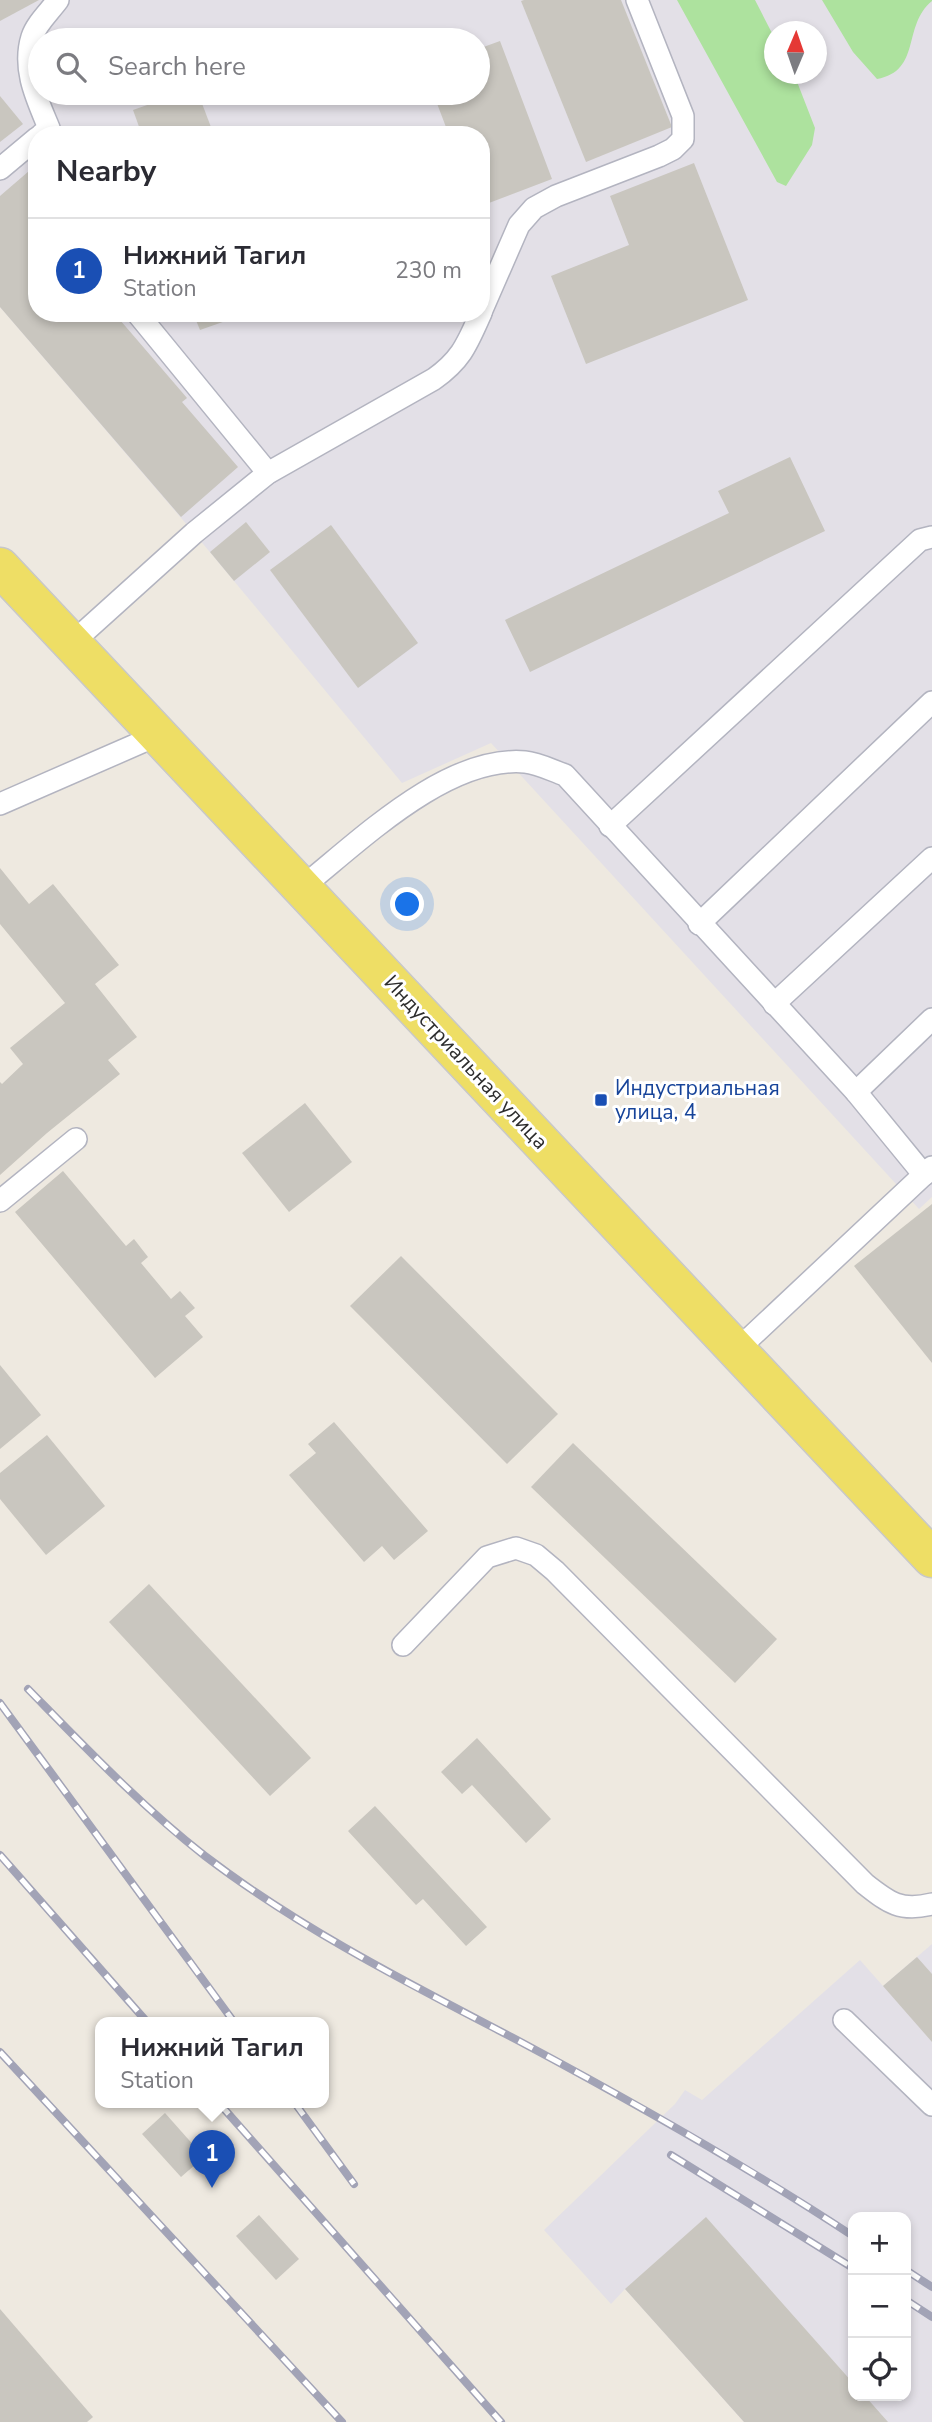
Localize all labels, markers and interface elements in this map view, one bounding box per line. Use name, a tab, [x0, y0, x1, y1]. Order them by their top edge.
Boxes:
north arrow	[764, 21, 827, 84]
search box	[28, 28, 490, 105]
icon: search	[52, 48, 90, 86]
text: Search here	[108, 49, 246, 84]
text: Nearby	[56, 151, 156, 192]
text: Нижний Тагил	[123, 238, 306, 273]
text: 1	[72, 255, 86, 286]
text: 230 m	[395, 255, 462, 286]
text: Station	[123, 273, 197, 304]
your location	[390, 887, 424, 921]
street label: Индустриальная улица	[378, 969, 554, 1155]
place label: Индустриальная улица, 4	[615, 1074, 780, 1126]
marker: Индустриальная улица, 4	[593, 1092, 609, 1108]
popup	[95, 2017, 329, 2108]
text: Нижний Тагил	[120, 2030, 304, 2065]
text: Station	[120, 2065, 194, 2096]
pin: 1	[189, 2130, 235, 2188]
map controls	[848, 2212, 911, 2401]
button: +	[848, 2212, 911, 2275]
button: −	[848, 2275, 911, 2338]
button: locate	[848, 2338, 911, 2401]

